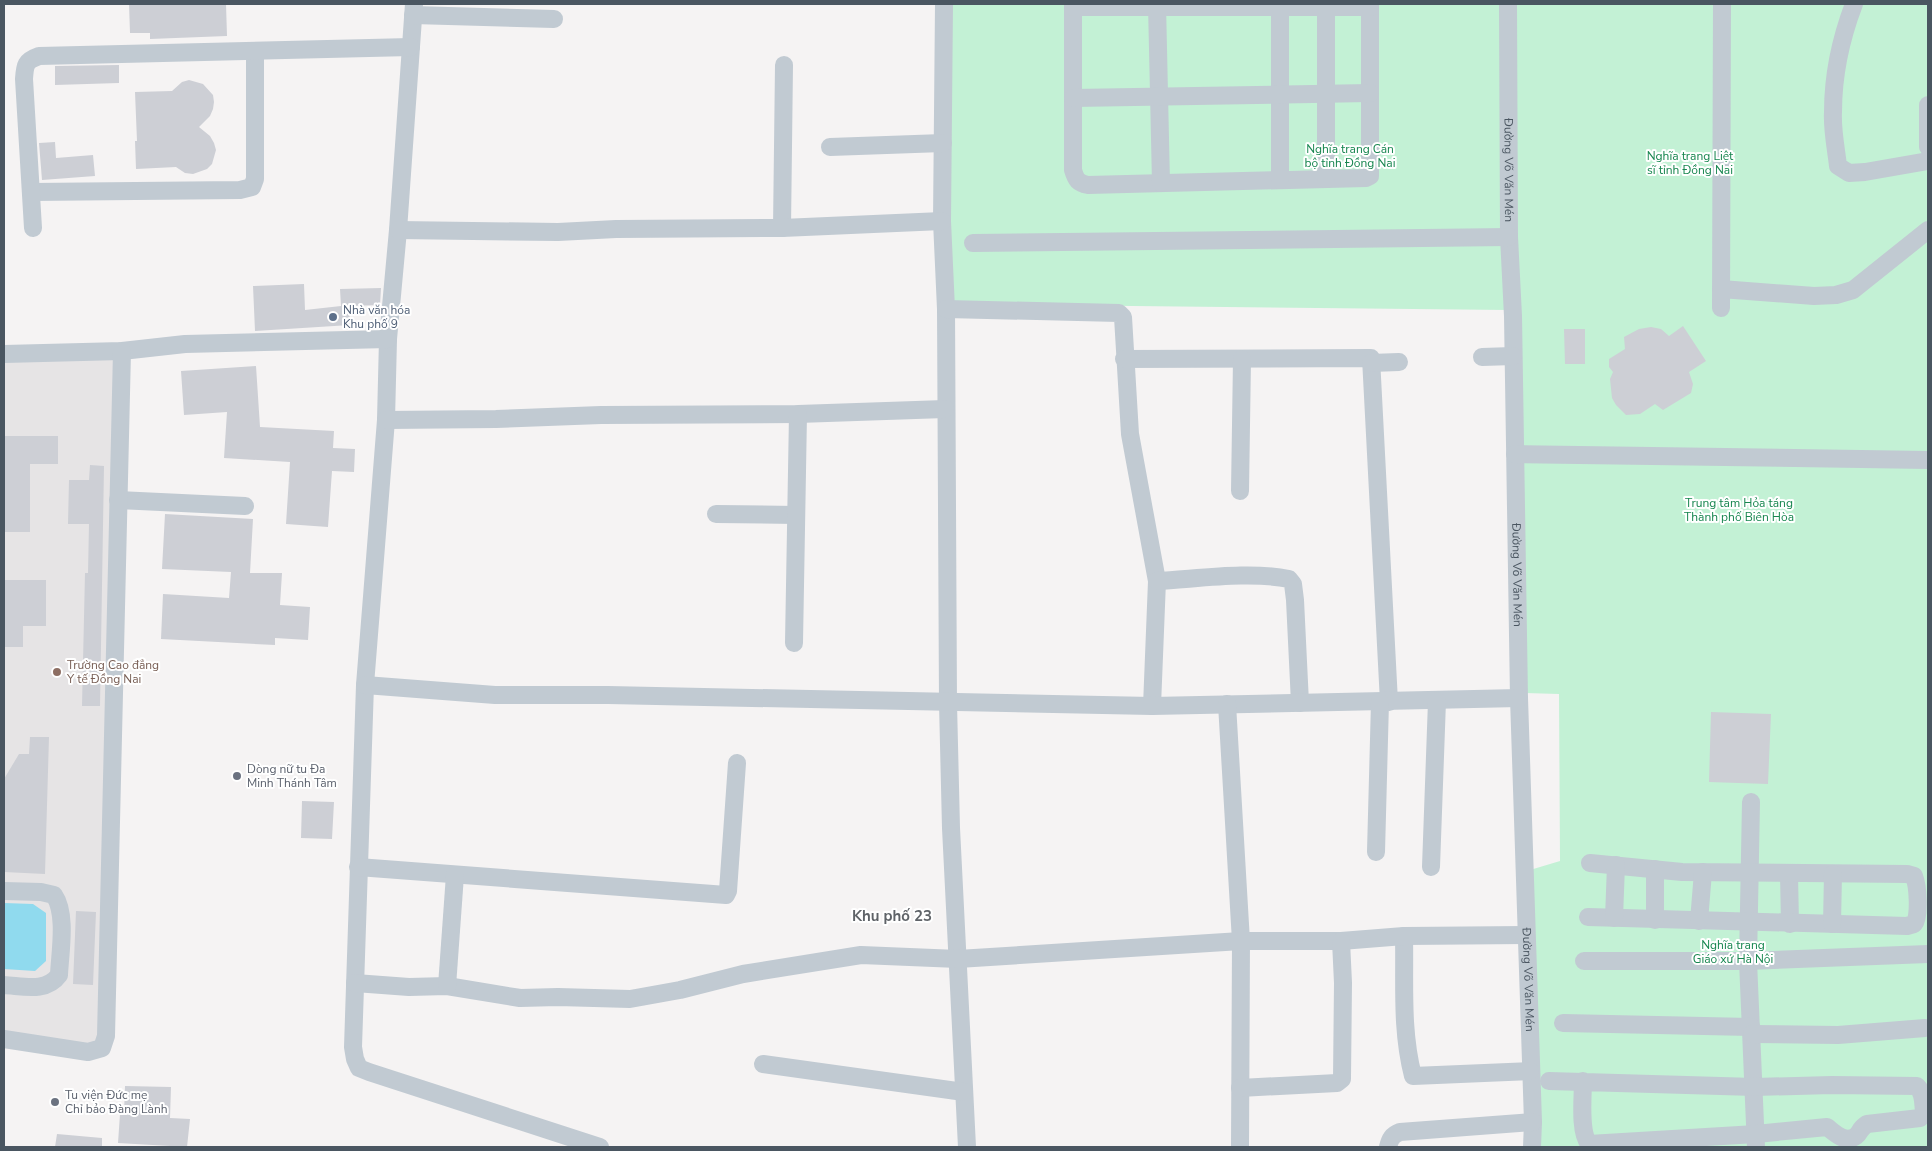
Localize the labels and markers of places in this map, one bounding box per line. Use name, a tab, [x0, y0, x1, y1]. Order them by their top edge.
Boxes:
place label: Nhà văn hóa Khu phố 9	[343, 302, 410, 332]
marker: Nhà văn hóa Khu phố 9	[327, 311, 339, 323]
place label: Trường Cao đẳng Y tế Đồng Nai	[66, 657, 159, 687]
marker: Trường Cao đẳng Y tế Đồng Nai	[51, 666, 63, 678]
place label: Dòng nữ tu Đa Minh Thánh Tâm	[247, 761, 337, 791]
marker: Dòng nữ tu Đa Minh Thánh Tâm	[231, 770, 243, 782]
place label: Tu viện Đức mẹ Chỉ bảo Đàng Lành	[65, 1087, 168, 1117]
marker: Tu viện Đức mẹ Chỉ bảo Đàng Lành	[49, 1096, 61, 1108]

